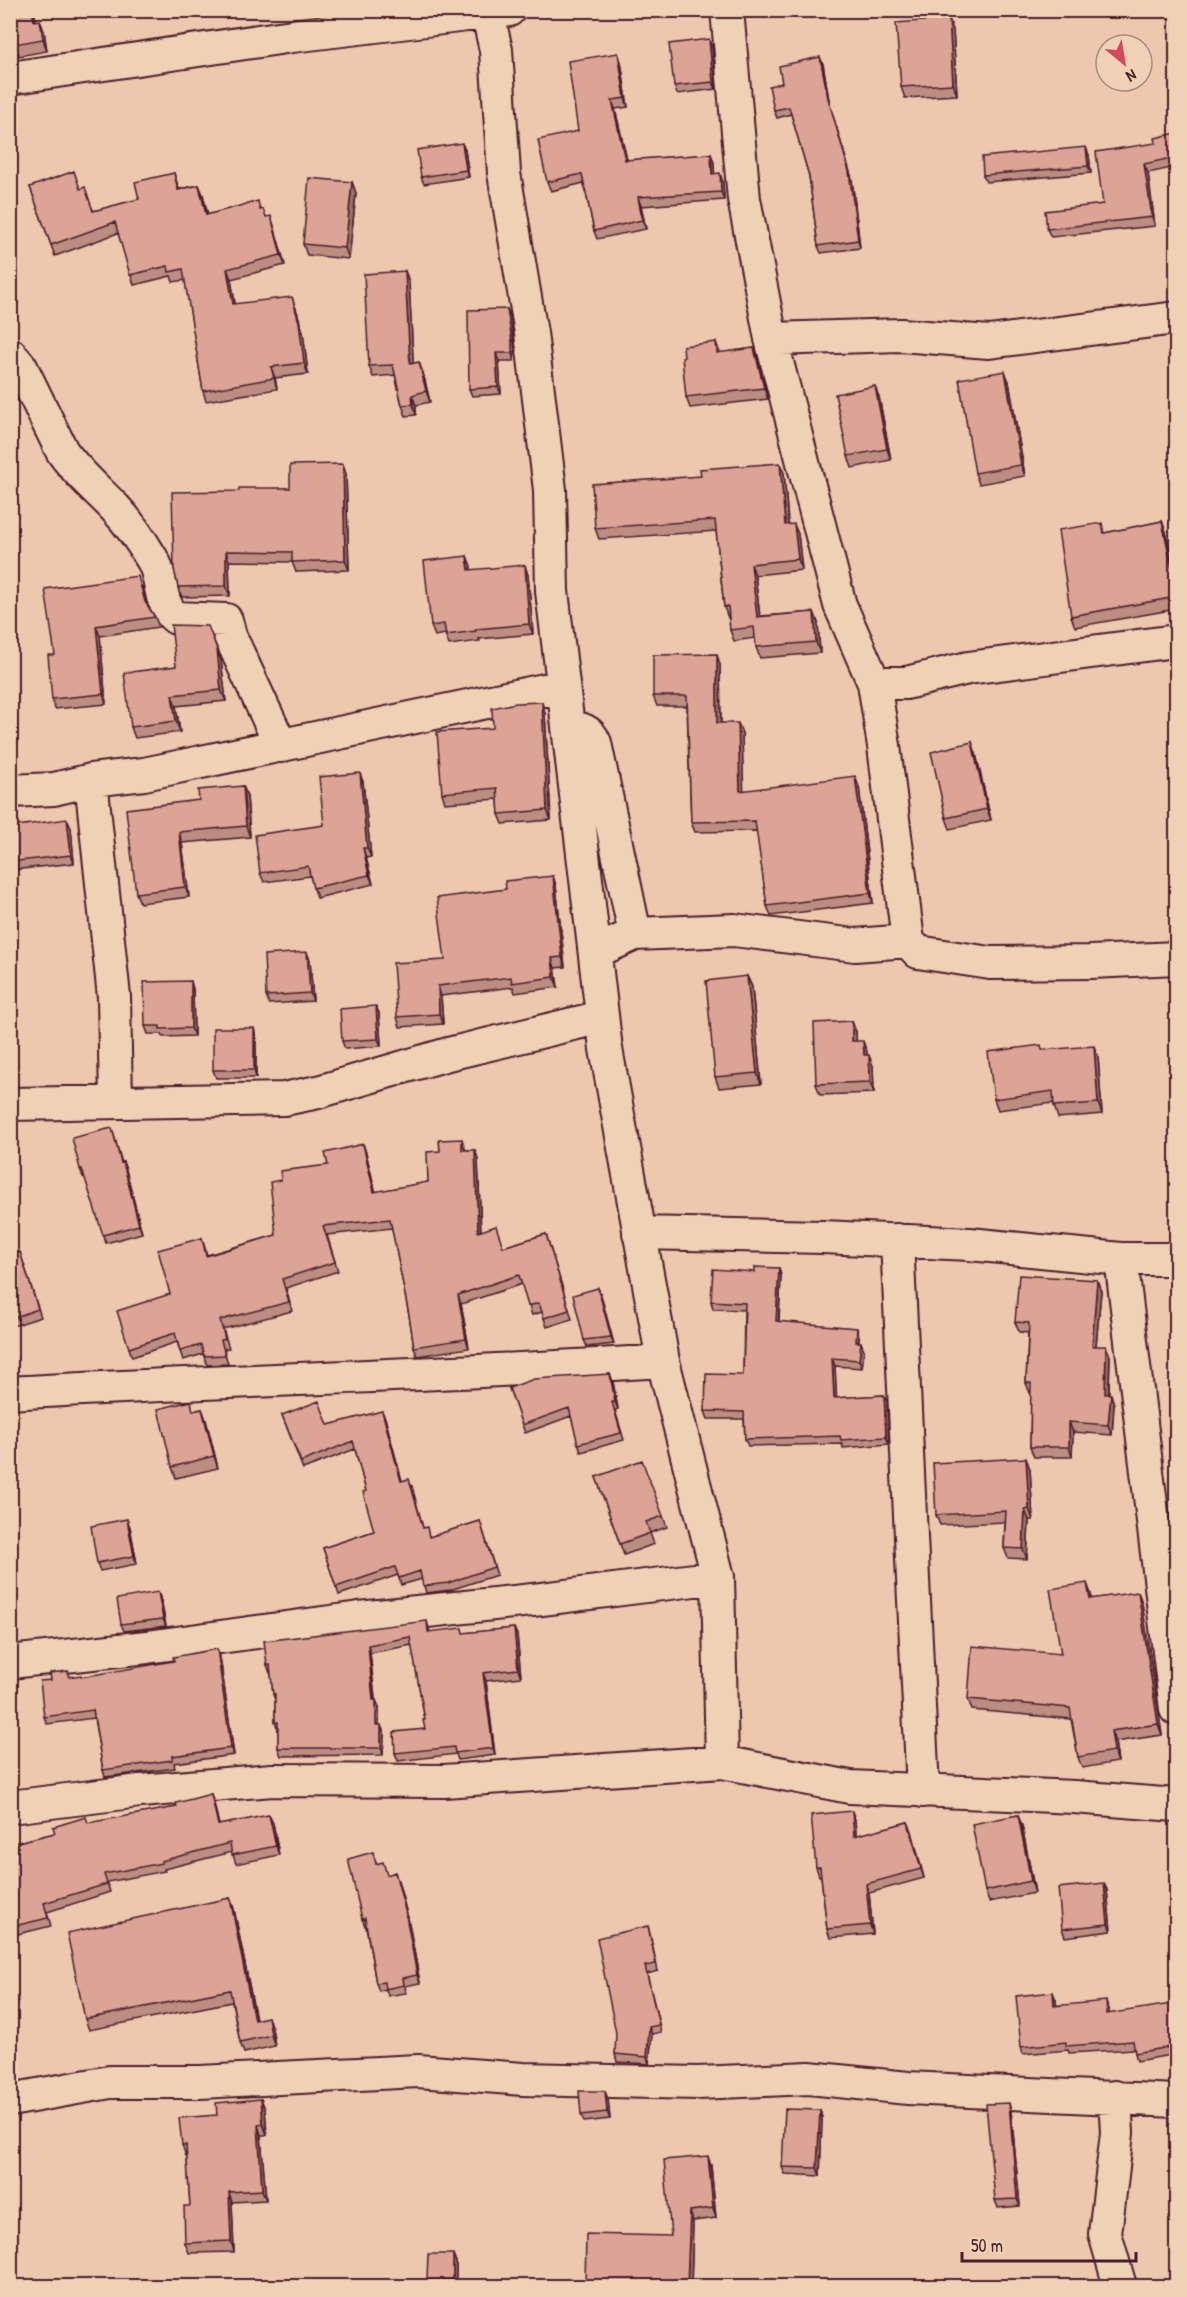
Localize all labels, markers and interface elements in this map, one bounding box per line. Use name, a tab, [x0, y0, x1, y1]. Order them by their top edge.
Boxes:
north arrow	[1094, 33, 1154, 93]
text: N	[1122, 64, 1141, 88]
scale bar	[962, 2225, 1136, 2263]
text: 50 m	[971, 2233, 1003, 2258]

